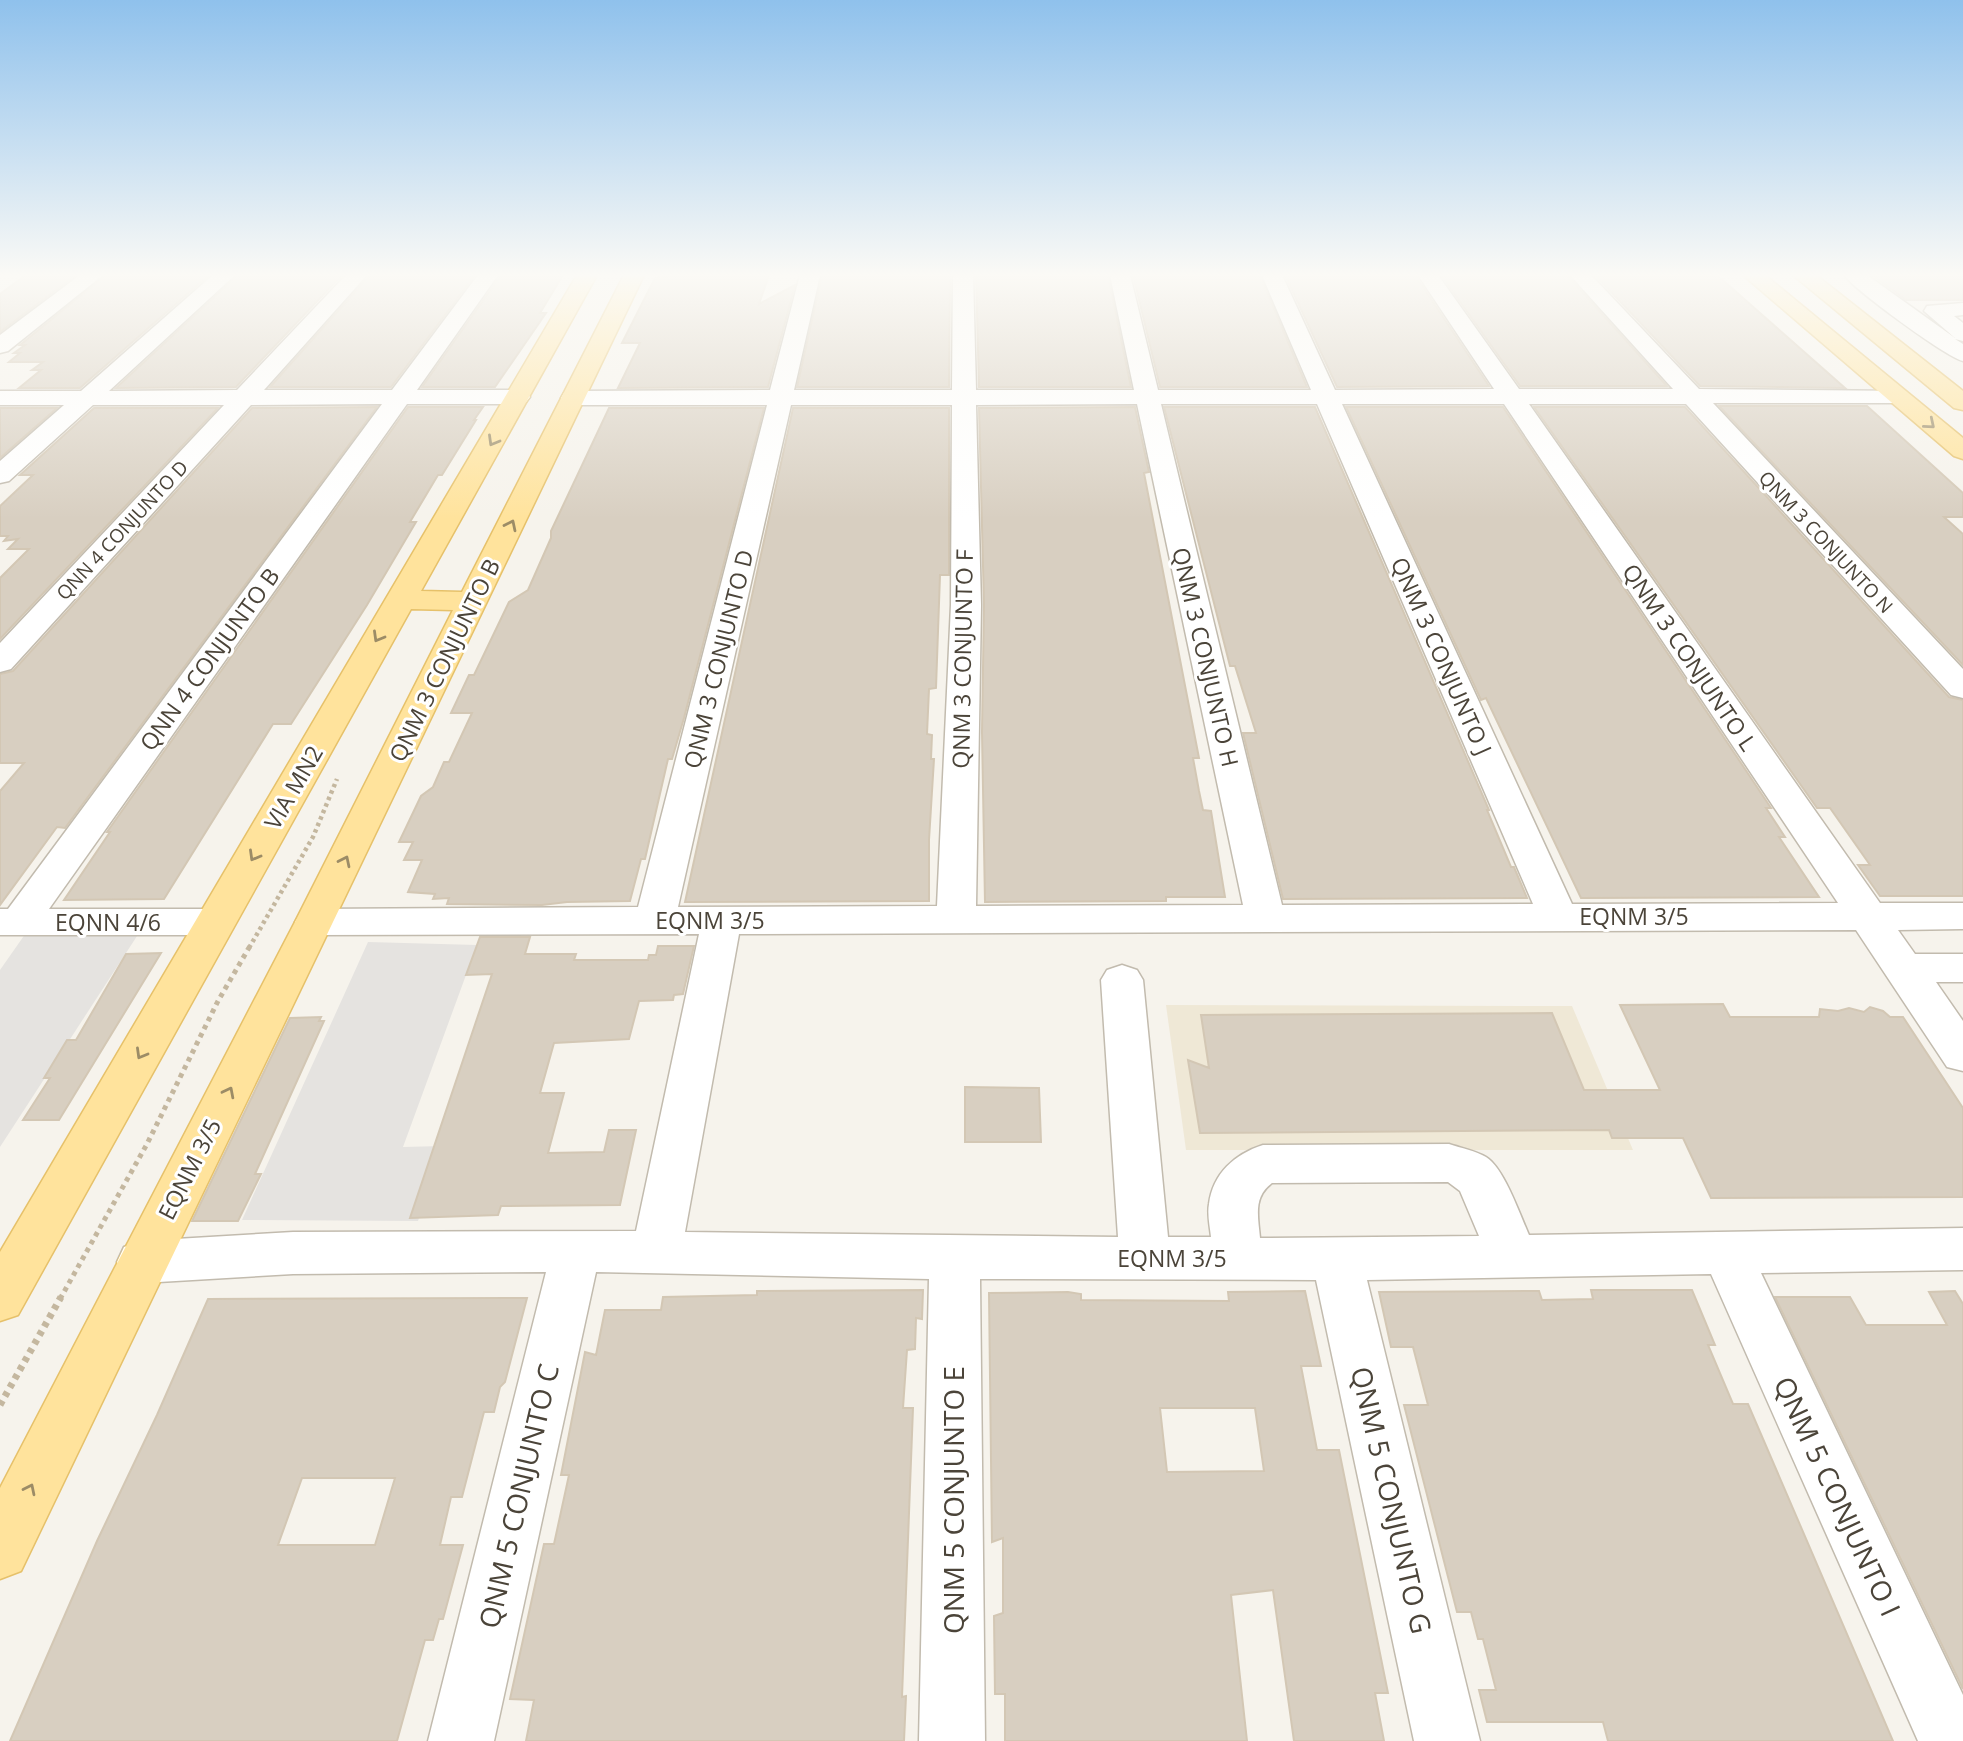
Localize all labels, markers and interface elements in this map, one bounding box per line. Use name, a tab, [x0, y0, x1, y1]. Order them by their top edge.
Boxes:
one-way arrow	[1922, 415, 1935, 428]
one-way arrow	[488, 434, 501, 446]
street label: QNN 4 CONJUNTO D	[50, 454, 194, 606]
street label: QNM 3 CONJUNTO N	[1753, 465, 1899, 619]
one-way arrow	[503, 520, 517, 532]
street label: QNM 3 CONJUNTO H	[1165, 544, 1247, 770]
street label: QNM 3 CONJUNTO D	[675, 546, 761, 772]
street label: QNM 3 CONJUNTO F	[944, 549, 980, 769]
street label: QNM 3 CONJUNTO J	[1384, 552, 1500, 760]
street label: QNM 3 CONJUNTO B	[381, 553, 507, 767]
street label: QNM 3 CONJUNTO L	[1615, 557, 1765, 757]
street label: QNN 4 CONJUNTO B	[132, 561, 286, 757]
one-way arrow	[373, 630, 386, 642]
street label: VIA MN2	[256, 739, 330, 835]
one-way arrow	[249, 849, 262, 862]
one-way arrow	[337, 856, 351, 868]
street label: EQNM 3/5	[1579, 900, 1689, 932]
street label: EQNM 3/5	[655, 904, 765, 936]
street label: EQNN 4/6	[55, 906, 161, 938]
one-way arrow	[136, 1047, 149, 1059]
one-way arrow	[220, 1087, 234, 1099]
street label: EQNM 3/5	[150, 1113, 228, 1225]
street label: EQNM 3/5	[1117, 1242, 1227, 1274]
street label: QNM 5 CONJUNTO C	[469, 1360, 567, 1632]
street label: QNM 5 CONJUNTO G	[1343, 1363, 1441, 1637]
street label: QNM 5 CONJUNTO E	[934, 1366, 972, 1634]
street label: QNM 5 CONJUNTO I	[1766, 1370, 1910, 1622]
one-way arrow	[22, 1484, 36, 1496]

